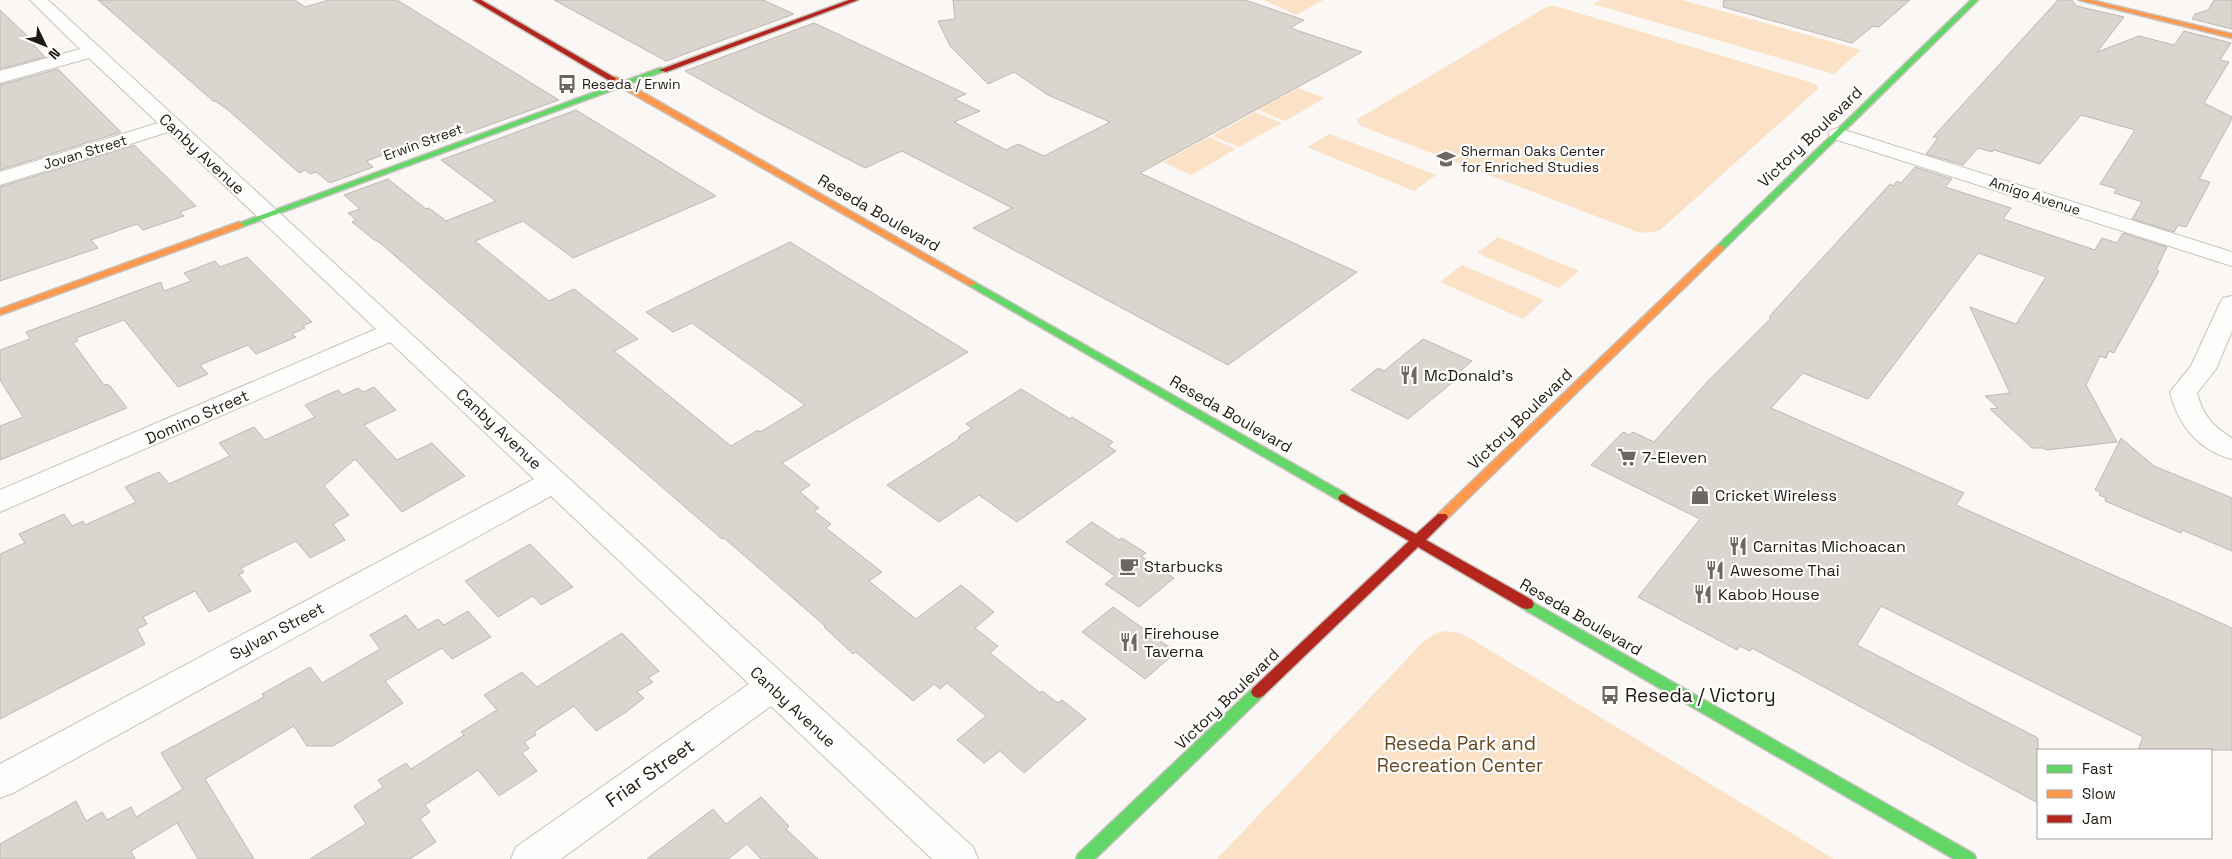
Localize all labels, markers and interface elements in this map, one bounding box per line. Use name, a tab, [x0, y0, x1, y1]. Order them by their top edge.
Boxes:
north arrow	[20, 20, 70, 70]
text: N	[45, 44, 64, 63]
bus stop icon: Reseda / Erwin	[556, 73, 578, 95]
place label: Reseda / Erwin	[582, 75, 681, 93]
street label: Victory Boulevard	[1753, 82, 1867, 192]
street label: Canby Avenue	[155, 109, 249, 199]
street label: Erwin Street	[381, 119, 465, 165]
street label: Jovan Street	[41, 131, 129, 173]
place label: Sherman Oaks Center for Enriched Studies	[1461, 142, 1605, 176]
school or university icon: Sherman Oaks Center for Enriched Studies	[1435, 148, 1457, 170]
street label: Reseda Boulevard	[814, 169, 944, 257]
street label: Amigo Avenue	[1987, 173, 2083, 219]
restaurant icon: McDonald's	[1398, 364, 1420, 386]
street label: Victory Boulevard	[1463, 364, 1577, 474]
place label: McDonald's	[1424, 365, 1514, 386]
street label: Reseda Boulevard	[1166, 370, 1296, 458]
street label: Canby Avenue	[452, 384, 546, 474]
street label: Domino Street	[142, 385, 252, 449]
supermarket icon: 7-Eleven	[1616, 446, 1638, 468]
place label: 7-Eleven	[1642, 447, 1707, 468]
shop icon: Cricket Wireless	[1689, 484, 1711, 506]
place label: Cricket Wireless	[1715, 485, 1837, 506]
restaurant icon: Carnitas Michoacan	[1727, 535, 1749, 557]
place label: Carnitas Michoacan	[1753, 536, 1906, 557]
cafe icon: Starbucks	[1118, 555, 1140, 577]
place label: Starbucks	[1144, 556, 1223, 577]
restaurant icon: Awesome Thai	[1704, 559, 1726, 581]
place label: Awesome Thai	[1730, 560, 1840, 581]
street label: Reseda Boulevard	[1516, 573, 1646, 661]
restaurant icon: Kabob House	[1692, 583, 1714, 605]
place label: Kabob House	[1718, 584, 1820, 605]
street label: Sylvan Street	[226, 597, 328, 665]
place label: Firehouse Taverna	[1144, 623, 1219, 662]
restaurant icon: Firehouse Taverna	[1118, 631, 1140, 653]
street label: Victory Boulevard	[1170, 644, 1284, 754]
street label: Canby Avenue	[746, 662, 840, 752]
place label: Reseda / Victory	[1625, 683, 1776, 708]
bus stop icon: Reseda / Victory	[1599, 684, 1621, 706]
park label: Reseda Park and Recreation Center	[1377, 731, 1543, 778]
street label: Friar Street	[601, 733, 699, 813]
legend	[2037, 749, 2212, 839]
text: Fast	[2082, 759, 2113, 778]
text: Slow	[2082, 784, 2116, 803]
text: Jam	[2082, 809, 2112, 828]

